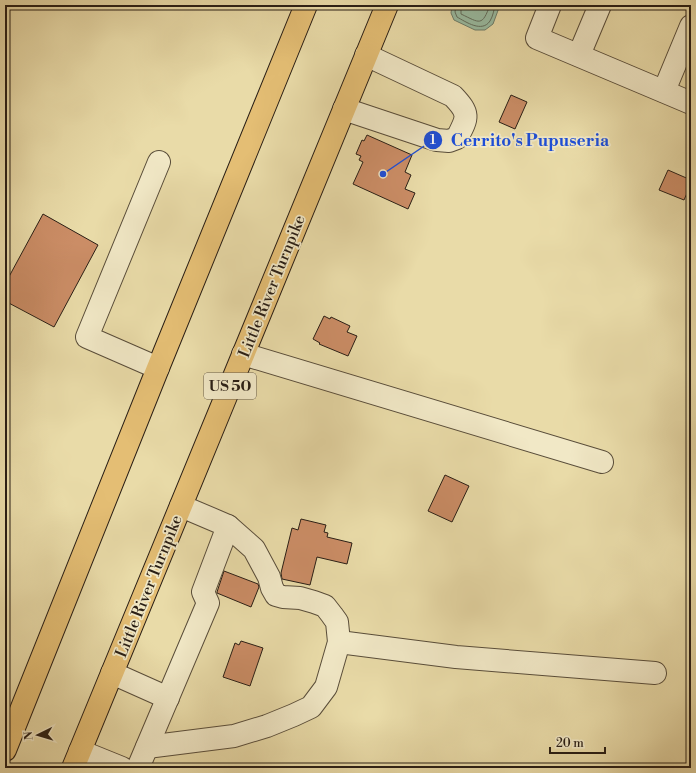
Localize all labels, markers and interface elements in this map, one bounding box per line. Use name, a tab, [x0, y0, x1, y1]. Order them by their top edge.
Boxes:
callout: Cerrito's Pupuseria	[423, 126, 617, 155]
text: Cerrito's Pupuseria	[451, 130, 610, 152]
text: 1	[430, 133, 436, 148]
street label: Little River Turnpike	[234, 212, 310, 361]
road number: US 50	[204, 373, 256, 399]
street label: Little River Turnpike	[111, 512, 187, 661]
north arrow	[18, 715, 58, 755]
scale bar	[550, 729, 605, 755]
text: N	[22, 731, 36, 741]
text: 20 m	[556, 736, 584, 751]

